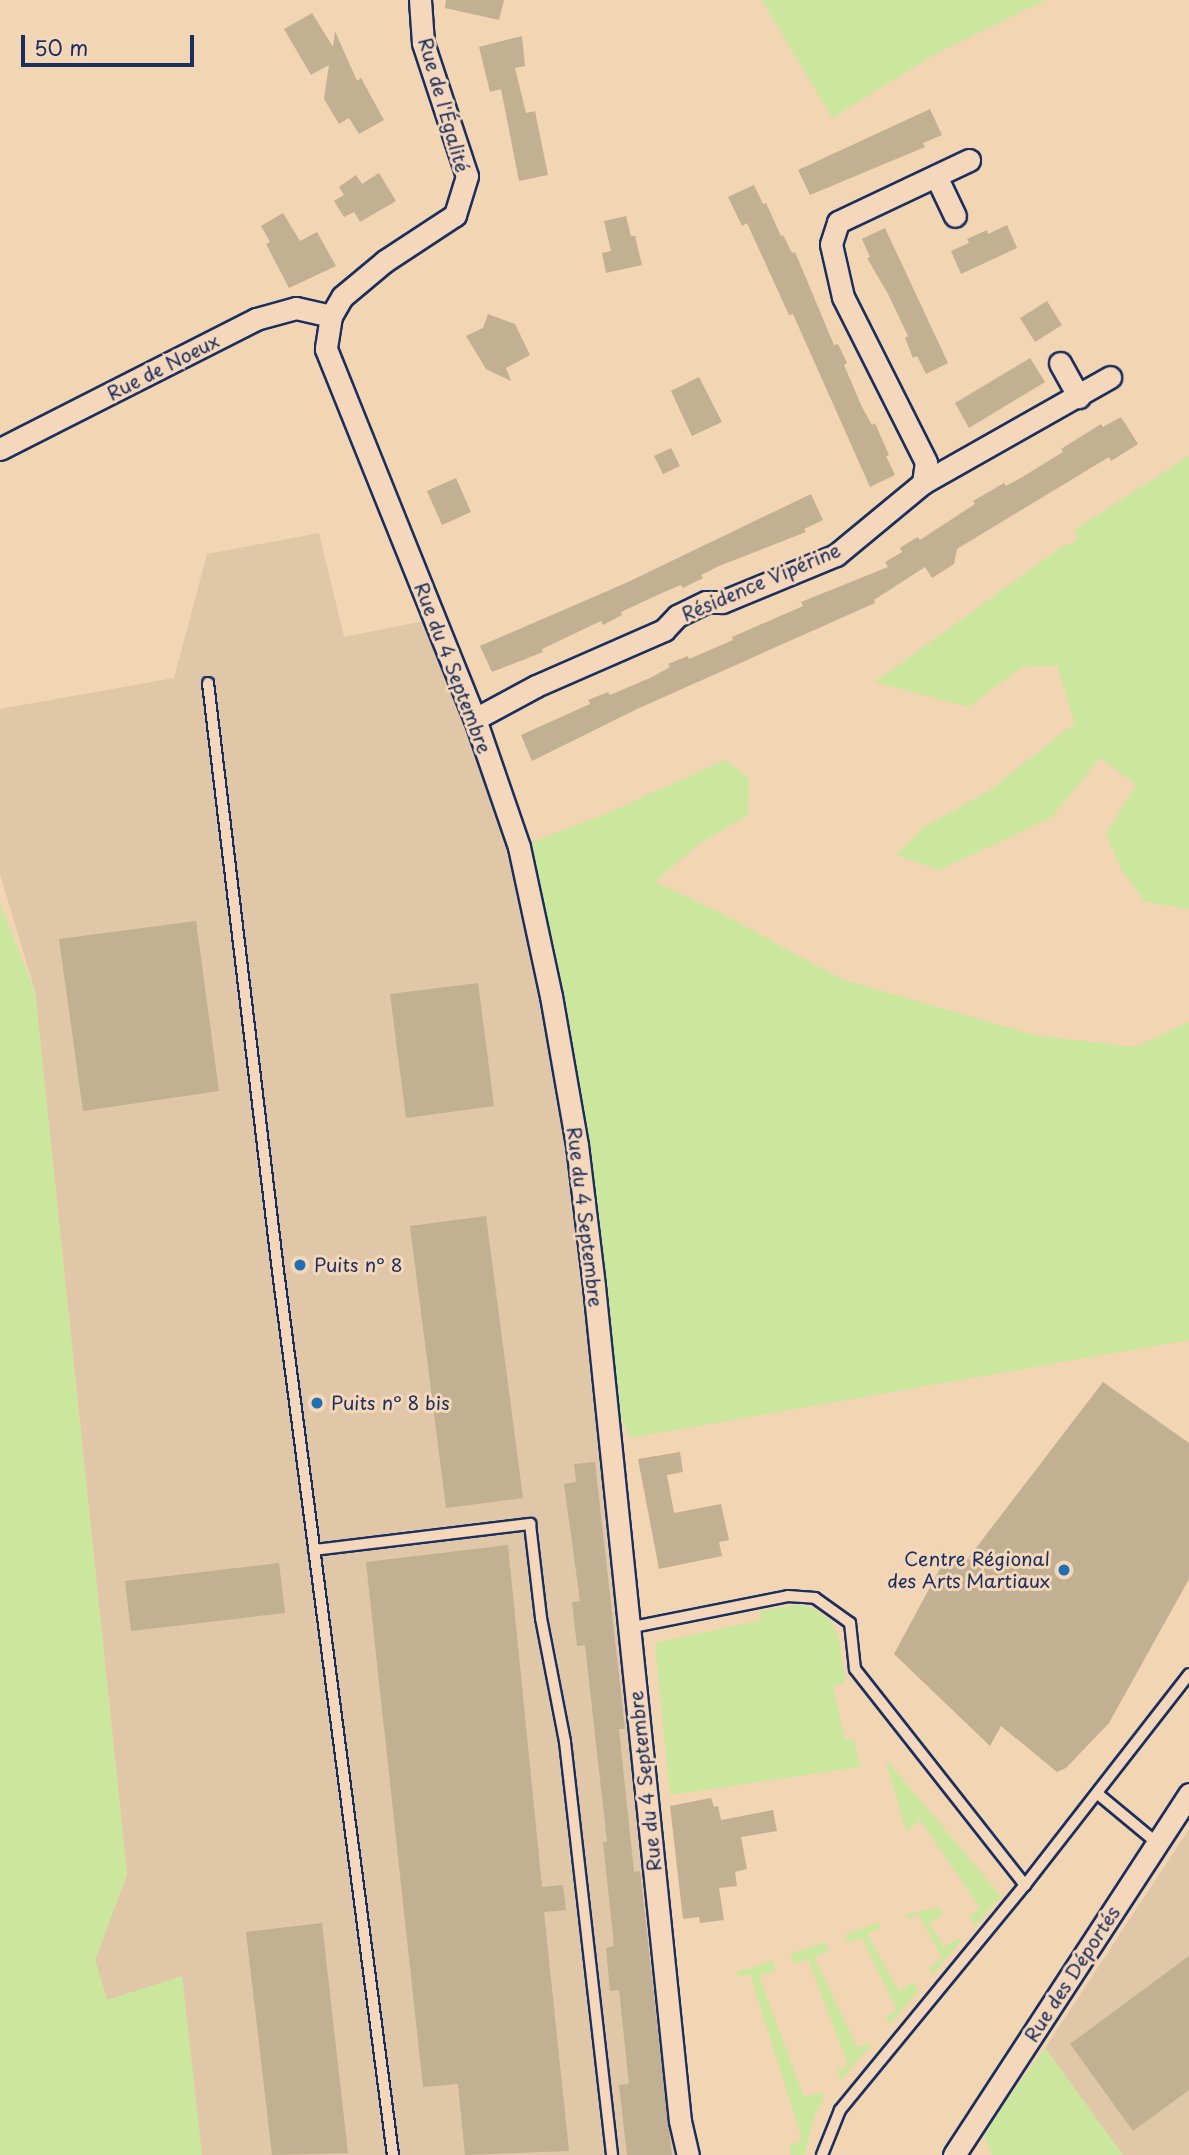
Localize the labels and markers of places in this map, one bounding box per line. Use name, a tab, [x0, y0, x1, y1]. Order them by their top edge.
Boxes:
place label: Puits n° 8	[314, 1254, 403, 1276]
marker: Puits n° 8	[292, 1257, 308, 1273]
place label: Puits n° 8 bis	[331, 1392, 452, 1414]
marker: Puits n° 8 bis	[309, 1395, 325, 1411]
place label: Centre Régional des Arts Martiaux	[885, 1548, 1050, 1592]
marker: Centre Régional des Arts Martiaux	[1056, 1562, 1072, 1578]

